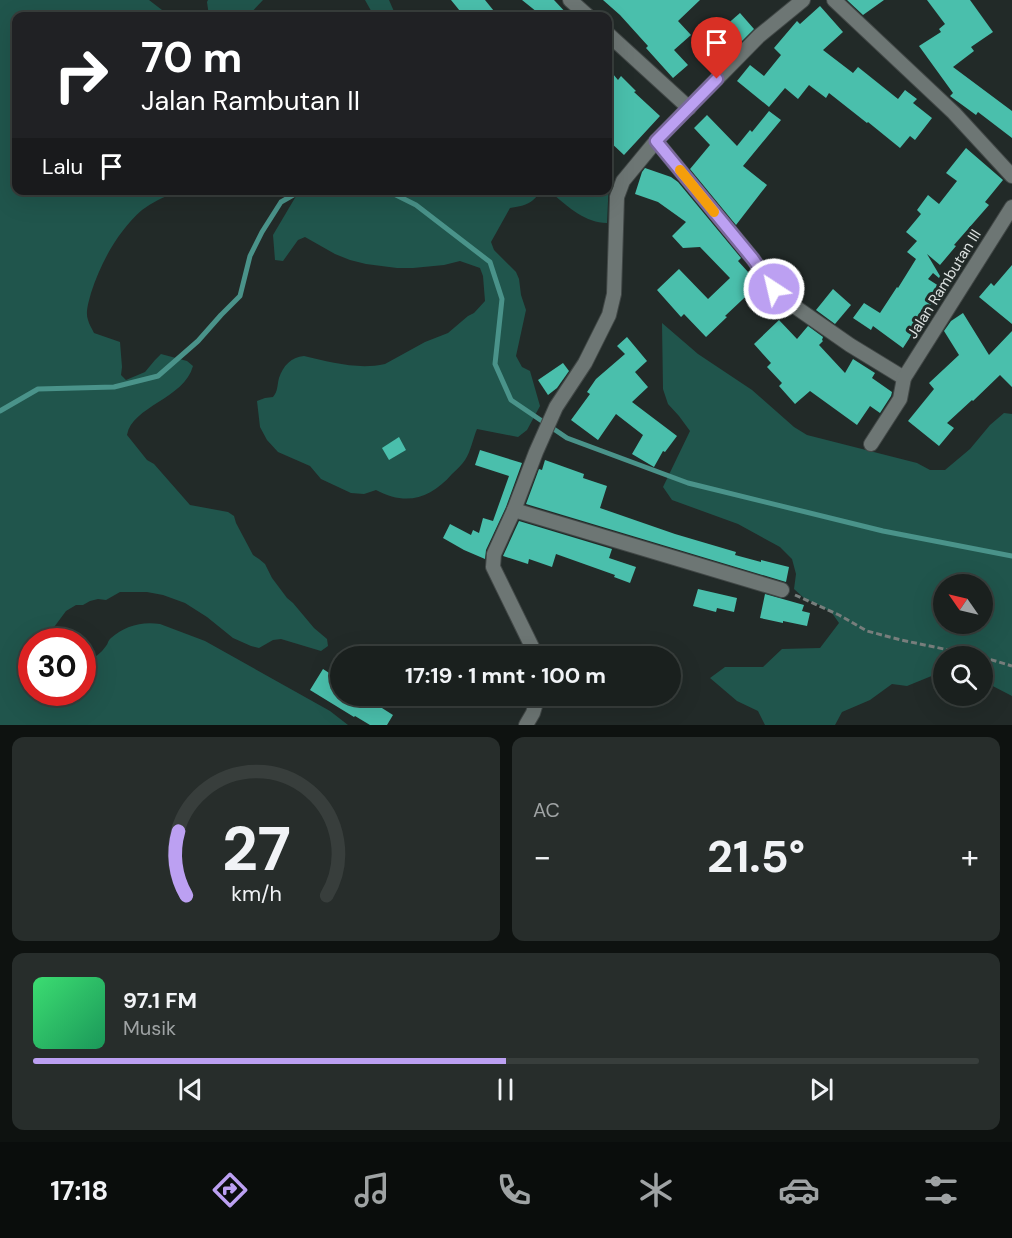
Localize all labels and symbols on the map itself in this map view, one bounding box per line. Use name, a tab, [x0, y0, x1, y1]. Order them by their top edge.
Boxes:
pin	[691, 17, 742, 79]
street label: Jalan Rambutan III	[902, 226, 986, 342]
position arrow	[742, 257, 806, 321]
north arrow	[933, 574, 993, 634]
speed limit sign: 30	[18, 628, 96, 706]

